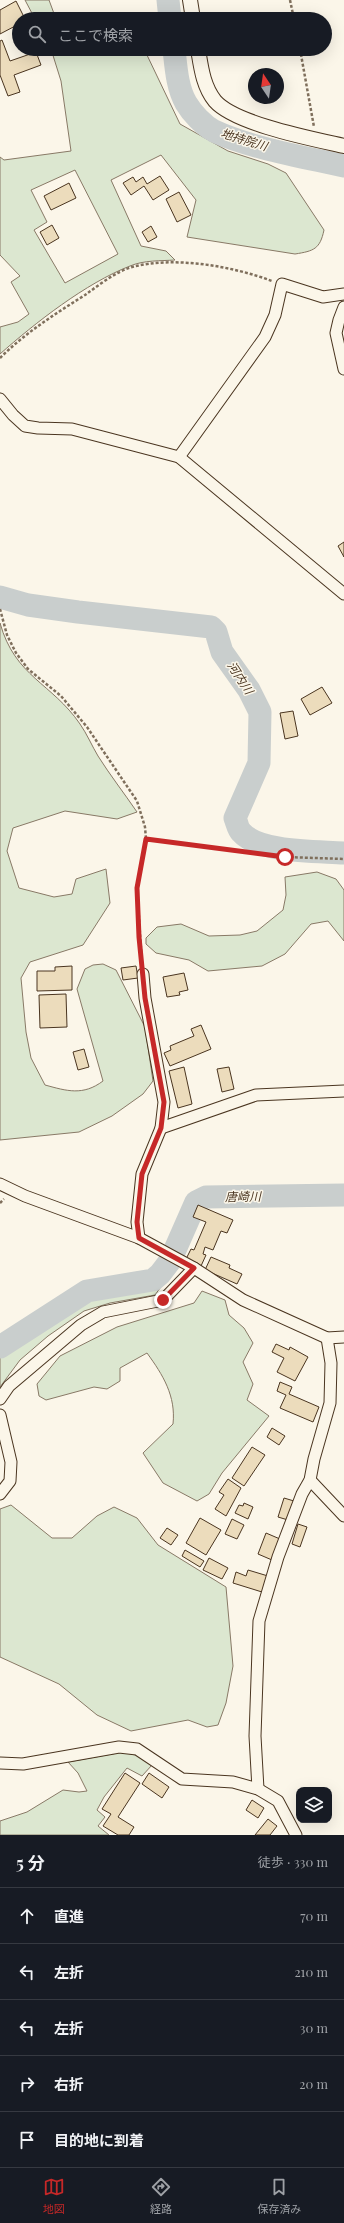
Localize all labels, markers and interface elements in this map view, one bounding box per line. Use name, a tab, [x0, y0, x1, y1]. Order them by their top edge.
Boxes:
search box	[12, 12, 332, 56]
icon: search	[26, 23, 48, 45]
text: ここで検索	[58, 25, 133, 45]
north arrow	[248, 68, 284, 104]
water label: 地持院川	[219, 124, 271, 154]
water label: 河内川	[224, 658, 258, 699]
route start	[276, 848, 294, 866]
water label: 唐崎川	[225, 1188, 263, 1204]
route end	[154, 1291, 172, 1309]
map controls	[296, 1787, 332, 1823]
button: layers	[296, 1787, 332, 1823]
text: 5 分	[16, 1851, 45, 1873]
text: 徒歩 · 330 m	[258, 1853, 328, 1870]
icon: ahead	[16, 1905, 38, 1927]
text: 直進	[54, 1906, 84, 1926]
text: 70 m	[300, 1907, 328, 1924]
icon: left	[16, 1961, 38, 1983]
text: 左折	[54, 1962, 84, 1982]
text: 210 m	[294, 1963, 328, 1980]
icon: left	[16, 2017, 38, 2039]
text: 左折	[54, 2018, 84, 2038]
text: 30 m	[300, 2019, 328, 2036]
icon: right	[16, 2073, 38, 2095]
text: 右折	[54, 2074, 84, 2094]
text: 20 m	[299, 2075, 328, 2092]
icon: arrive	[16, 2129, 38, 2151]
text: 目的地に到着	[54, 2130, 144, 2150]
tab: 地図	[43, 2176, 65, 2216]
tab: 経路	[150, 2176, 172, 2216]
tab: 保存済み	[257, 2176, 301, 2216]

